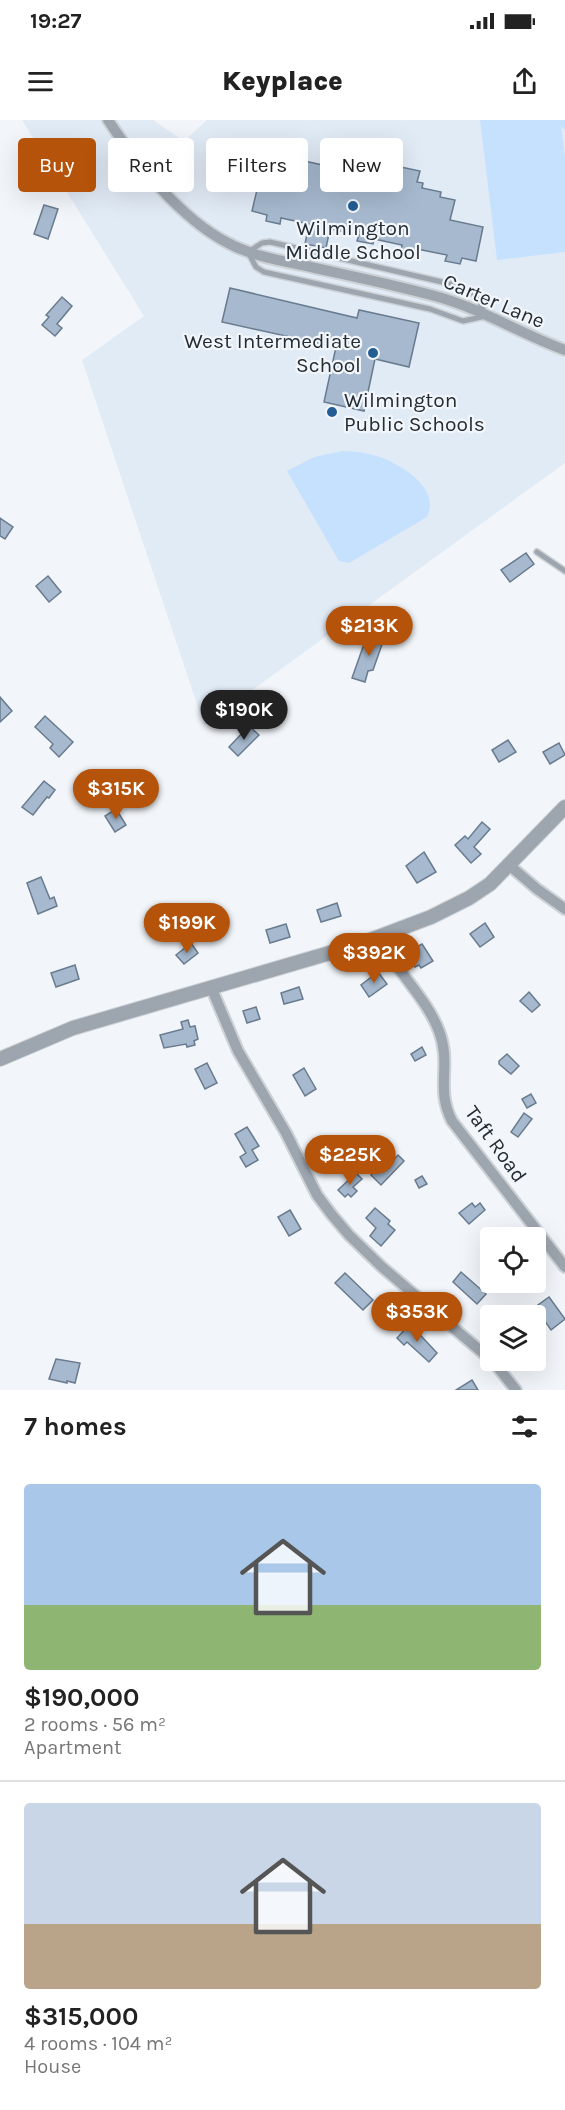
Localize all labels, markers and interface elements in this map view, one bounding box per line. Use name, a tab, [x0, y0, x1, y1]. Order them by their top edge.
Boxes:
text: 19:27	[30, 8, 81, 34]
icon: menu	[24, 65, 57, 98]
text: Keyplace	[222, 65, 343, 97]
icon: share	[508, 65, 541, 98]
chip: Buy	[18, 138, 96, 192]
chip: Rent	[108, 138, 194, 192]
chip: Filters	[206, 138, 308, 192]
chip: New	[320, 138, 403, 192]
marker: Wilmington Middle School	[346, 199, 360, 213]
place label: Wilmington Middle School	[285, 216, 421, 264]
street label: Carter Lane	[440, 269, 548, 333]
place label: West Intermediate School	[184, 329, 361, 377]
marker: West Intermediate School	[366, 346, 380, 360]
place label: Wilmington Public Schools	[344, 388, 485, 436]
marker: Wilmington Public Schools	[325, 405, 339, 419]
pin: $213K	[327, 606, 411, 657]
text: $213K	[340, 614, 398, 637]
pin: $190K	[202, 690, 286, 741]
text: $190K	[215, 698, 273, 721]
pin: $315K	[74, 769, 158, 820]
text: $315K	[87, 777, 145, 800]
pin: $199K	[145, 903, 229, 954]
text: $199K	[158, 911, 216, 934]
pin: $392K	[332, 933, 416, 984]
text: $392K	[342, 941, 406, 964]
street label: Taft Road	[460, 1101, 532, 1187]
pin: $225K	[308, 1135, 392, 1186]
text: $225K	[319, 1143, 381, 1166]
map controls	[480, 1227, 546, 1371]
button: locate	[480, 1227, 546, 1293]
pin: $353K	[375, 1292, 459, 1343]
text: $353K	[385, 1300, 449, 1323]
button: layers	[480, 1305, 546, 1371]
icon: filters	[508, 1410, 541, 1443]
text: 7 homes	[24, 1411, 127, 1442]
icon: home	[229, 1523, 337, 1631]
text: $190,000	[24, 1682, 139, 1713]
text: 2 rooms · 56 m²	[24, 1713, 166, 1736]
text: Apartment	[24, 1736, 122, 1759]
icon: home	[229, 1842, 337, 1950]
text: $315,000	[24, 2001, 138, 2032]
text: 4 rooms · 104 m²	[24, 2032, 172, 2055]
text: House	[24, 2055, 81, 2078]

